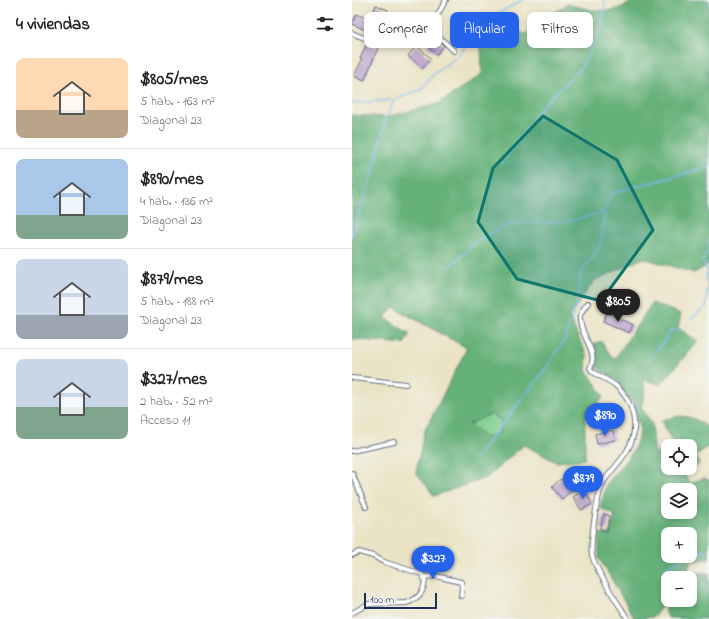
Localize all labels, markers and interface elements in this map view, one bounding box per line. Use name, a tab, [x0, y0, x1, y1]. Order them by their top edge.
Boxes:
text: 4 viviendas	[16, 12, 90, 37]
chip: Comprar	[364, 12, 442, 48]
chip: Alquilar	[450, 12, 519, 48]
chip: Filtros	[527, 12, 593, 48]
icon: filters	[314, 13, 336, 35]
text: $805/mes	[140, 67, 208, 92]
icon: home	[48, 74, 96, 122]
text: 5 hab. · 163 m²	[140, 92, 215, 111]
text: Diagonal 23	[140, 111, 202, 130]
text: $890/mes	[140, 167, 204, 192]
icon: home	[48, 175, 96, 223]
text: 4 hab. · 136 m²	[140, 192, 213, 211]
text: Diagonal 23	[140, 211, 202, 230]
text: $879/mes	[140, 267, 204, 292]
icon: home	[48, 275, 96, 323]
pin: $805	[594, 289, 642, 323]
text: 5 hab. · 188 m²	[140, 292, 214, 311]
text: $805	[605, 292, 631, 311]
text: Diagonal 23	[140, 311, 202, 330]
text: $327/mes	[140, 367, 208, 392]
icon: home	[48, 375, 96, 423]
text: 2 hab. · 52 m²	[140, 392, 213, 411]
pin: $890	[581, 403, 629, 437]
text: $890	[594, 406, 616, 425]
text: Acceso 11	[140, 411, 190, 430]
map controls	[661, 439, 697, 607]
button: locate	[661, 439, 697, 475]
pin: $879	[559, 466, 607, 500]
text: $879	[572, 469, 594, 488]
button: layers	[661, 483, 697, 519]
button: +	[661, 527, 697, 563]
pin: $327	[409, 546, 457, 580]
text: $327	[420, 549, 446, 568]
button: −	[661, 571, 697, 607]
scale bar	[364, 591, 437, 610]
text: 100 m	[370, 592, 394, 608]

